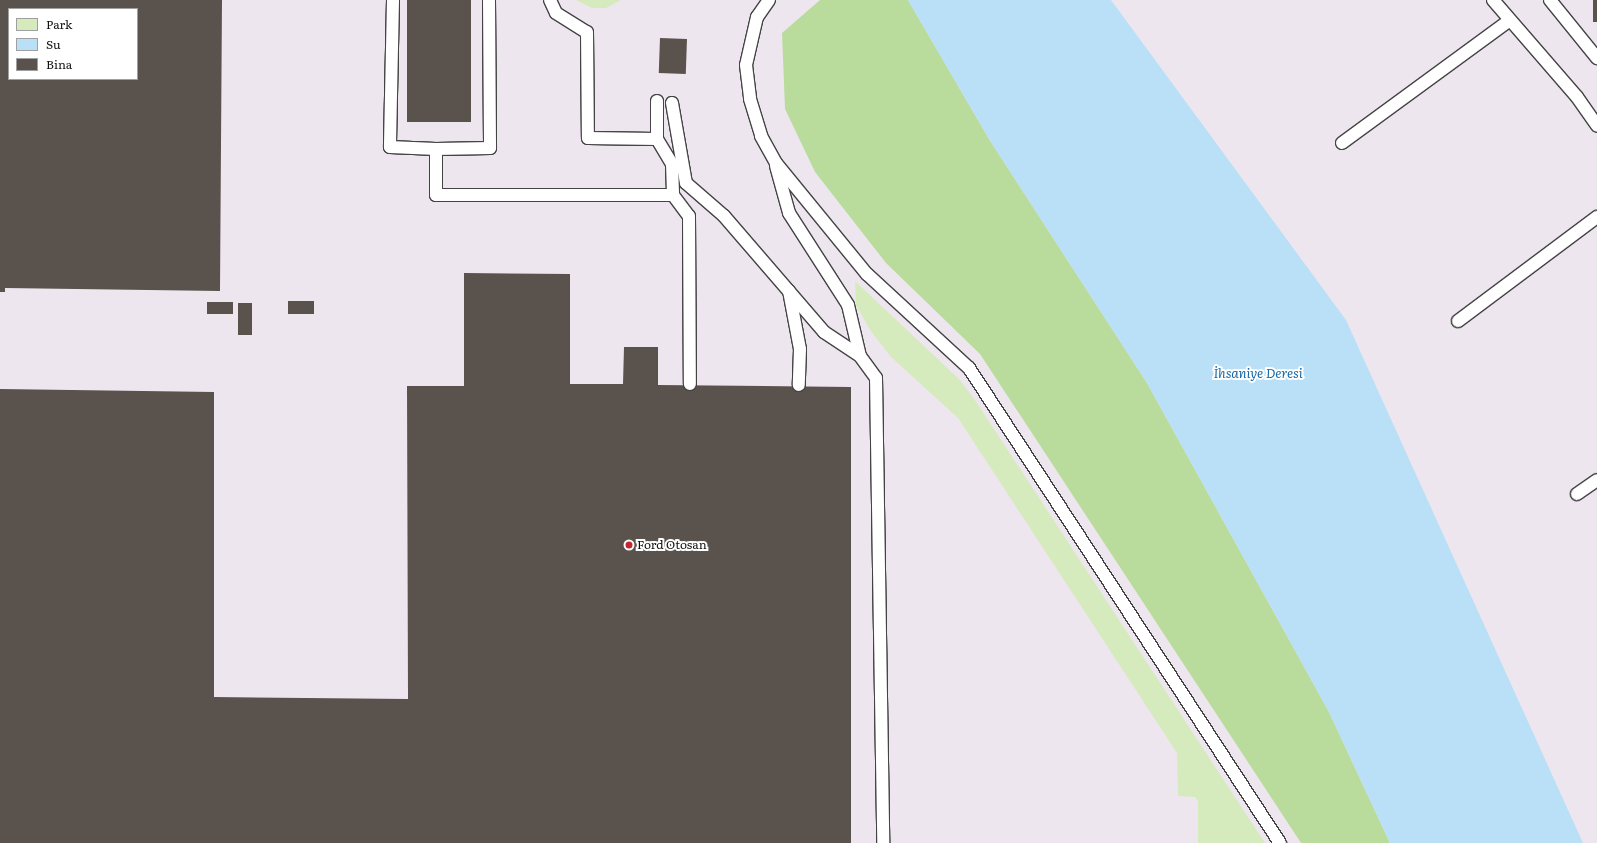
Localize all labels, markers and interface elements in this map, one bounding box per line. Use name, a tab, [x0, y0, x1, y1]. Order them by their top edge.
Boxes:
legend	[8, 8, 138, 80]
text: Park	[46, 15, 72, 33]
text: Su	[46, 35, 61, 53]
text: Bina	[46, 55, 72, 73]
water label: İhsaniye Deresi	[1213, 365, 1303, 381]
place label: Ford Otosan	[637, 538, 707, 552]
marker: Ford Otosan	[624, 540, 634, 550]

